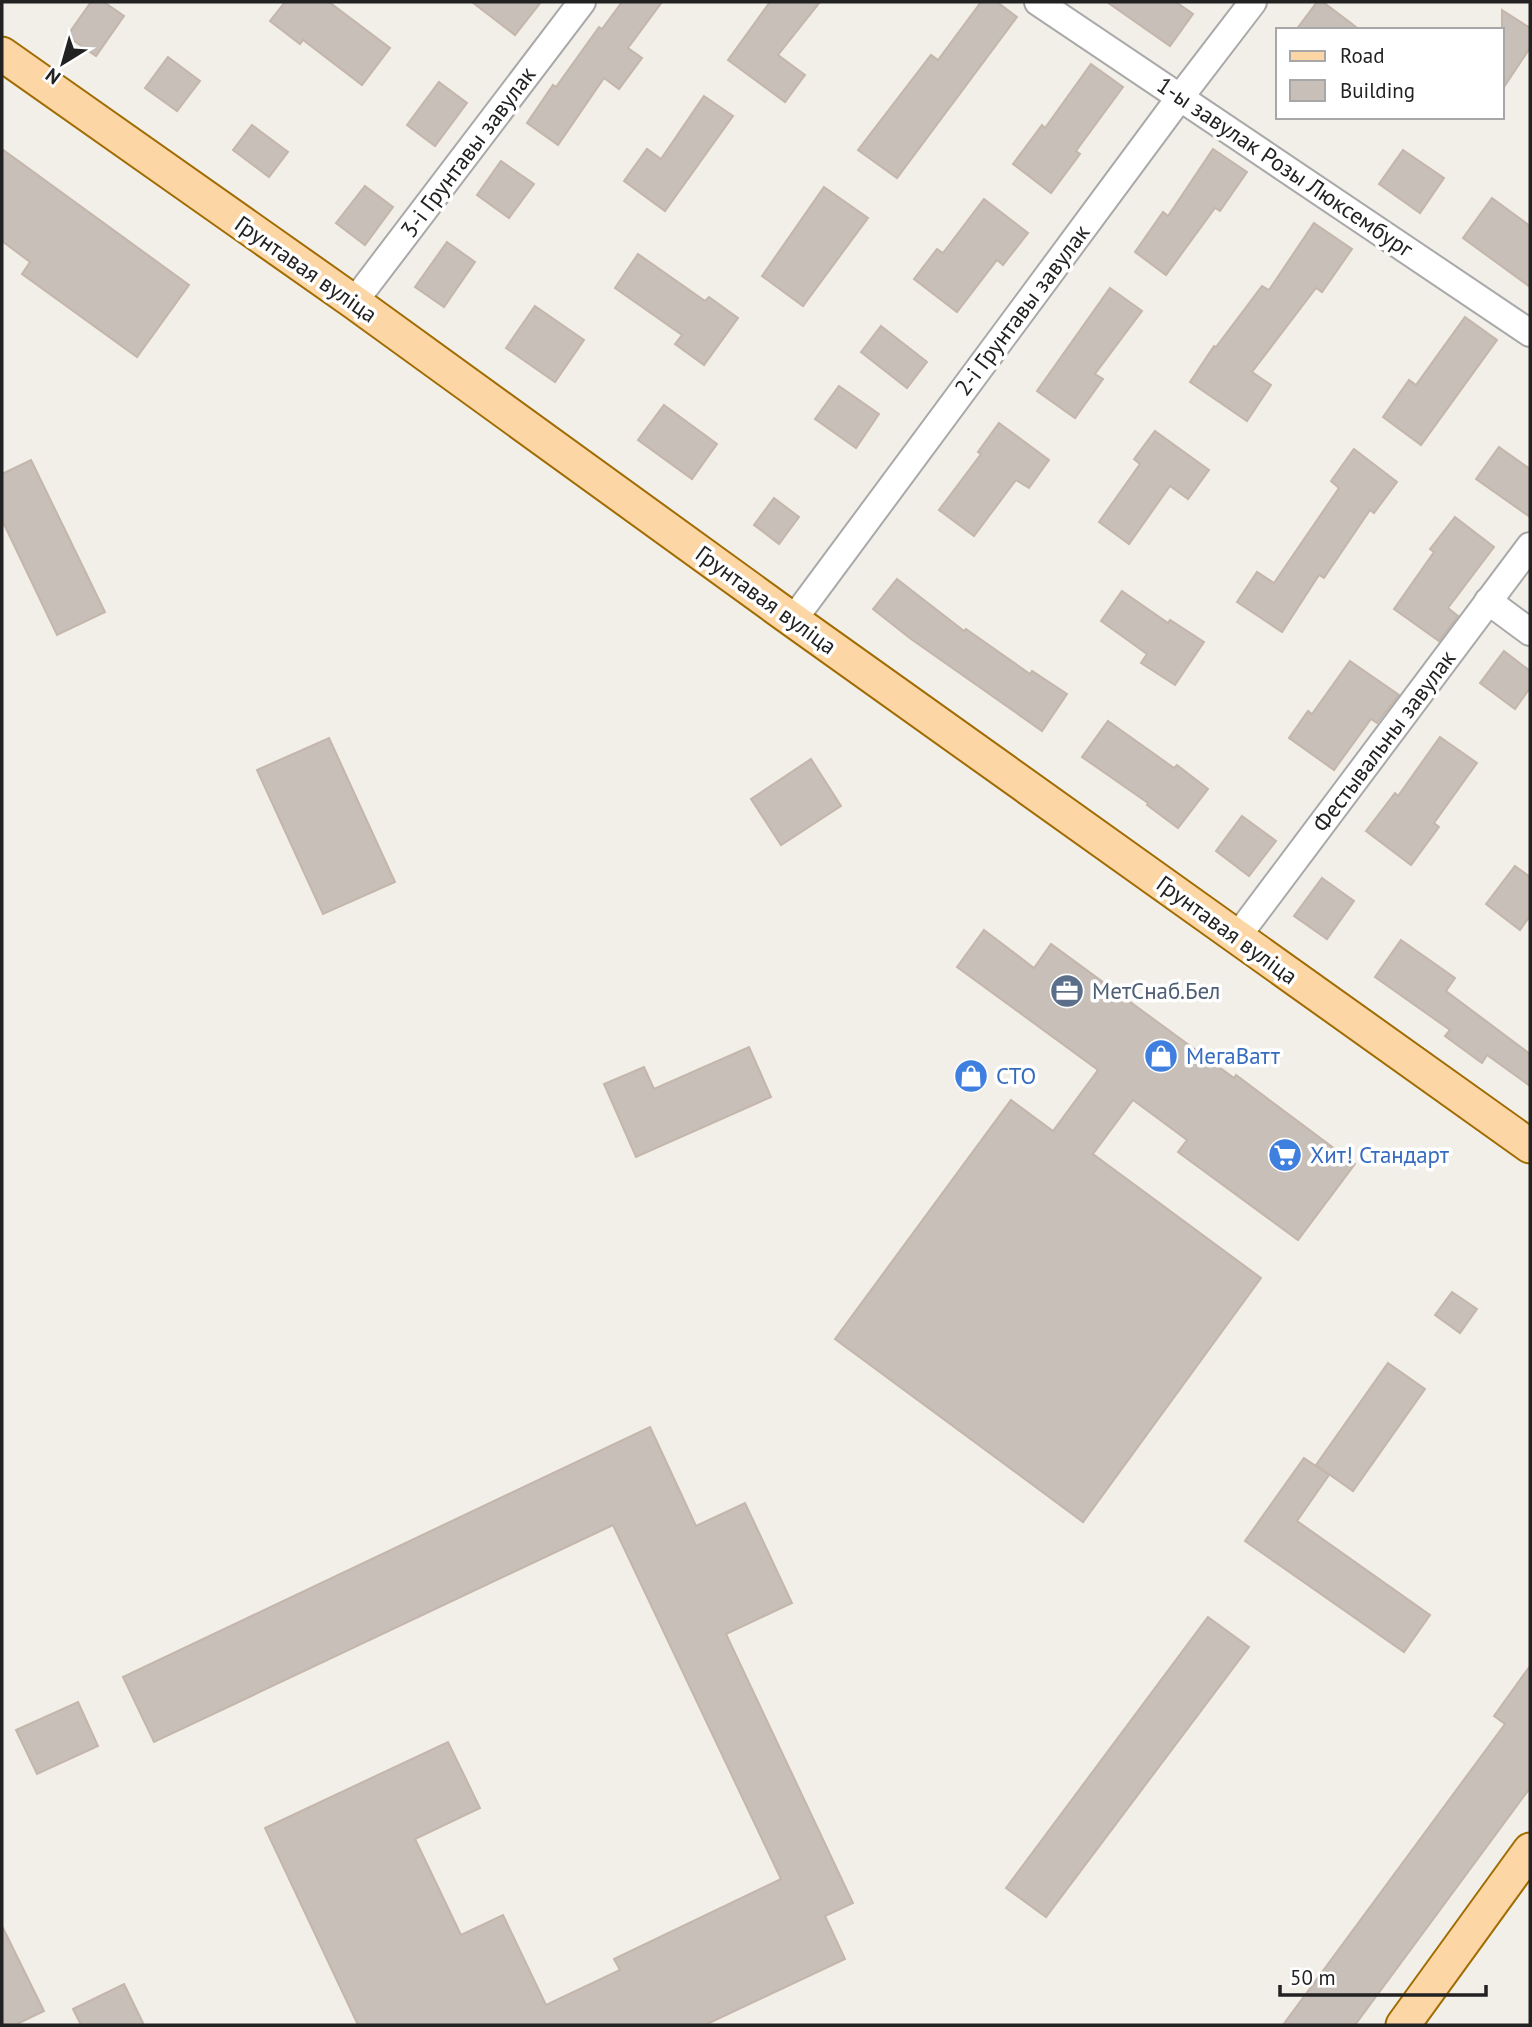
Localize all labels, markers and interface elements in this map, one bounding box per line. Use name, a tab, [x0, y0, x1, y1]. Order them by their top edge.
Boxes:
north arrow	[28, 28, 98, 98]
legend	[1276, 28, 1504, 119]
text: Road	[1340, 42, 1384, 69]
street label: 3-і Грунтавы завулак	[394, 60, 541, 243]
text: N	[41, 63, 65, 90]
street label: 1-ы завулак Розы Люксембург	[1152, 70, 1419, 264]
text: Building	[1340, 77, 1415, 104]
street label: Грунтавая вуліца	[230, 209, 383, 328]
street label: 2-і Грунтавы завулак	[948, 218, 1095, 401]
street label: Грунтавая вуліца	[690, 539, 842, 660]
street label: Фестывальны завулак	[1306, 644, 1461, 837]
street label: Грунтавая вуліца	[1151, 869, 1303, 990]
office icon: МетСнаб.Бел	[1048, 972, 1086, 1010]
place label: МетСнаб.Бел	[1092, 976, 1220, 1005]
shop icon: МегаВатт	[1142, 1037, 1180, 1075]
place label: МегаВатт	[1186, 1041, 1281, 1070]
shop icon: СТО	[952, 1057, 990, 1095]
place label: СТО	[996, 1061, 1036, 1090]
supermarket icon: Хит! Стандарт	[1266, 1136, 1304, 1174]
place label: Хит! Стандарт	[1310, 1140, 1450, 1169]
scale bar	[1280, 1954, 1486, 1998]
text: 50 m	[1290, 1964, 1336, 1991]

